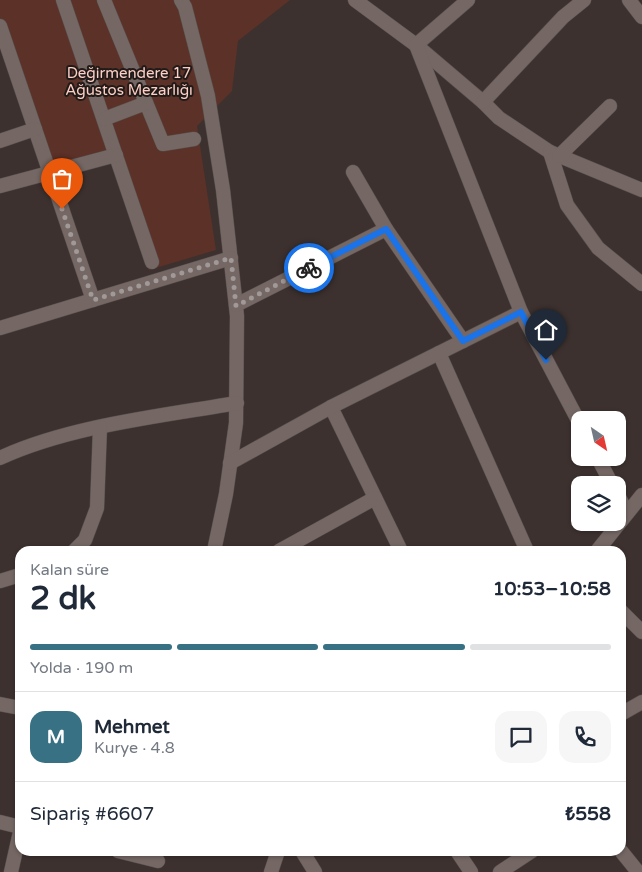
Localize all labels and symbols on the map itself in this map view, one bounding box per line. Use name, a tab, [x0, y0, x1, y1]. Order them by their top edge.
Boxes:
park label: Değirmendere 17 Ağustos Mezarlığı	[65, 64, 193, 99]
pin	[41, 158, 83, 209]
courier	[284, 243, 334, 293]
pin	[525, 309, 567, 360]
north arrow	[571, 411, 626, 466]

